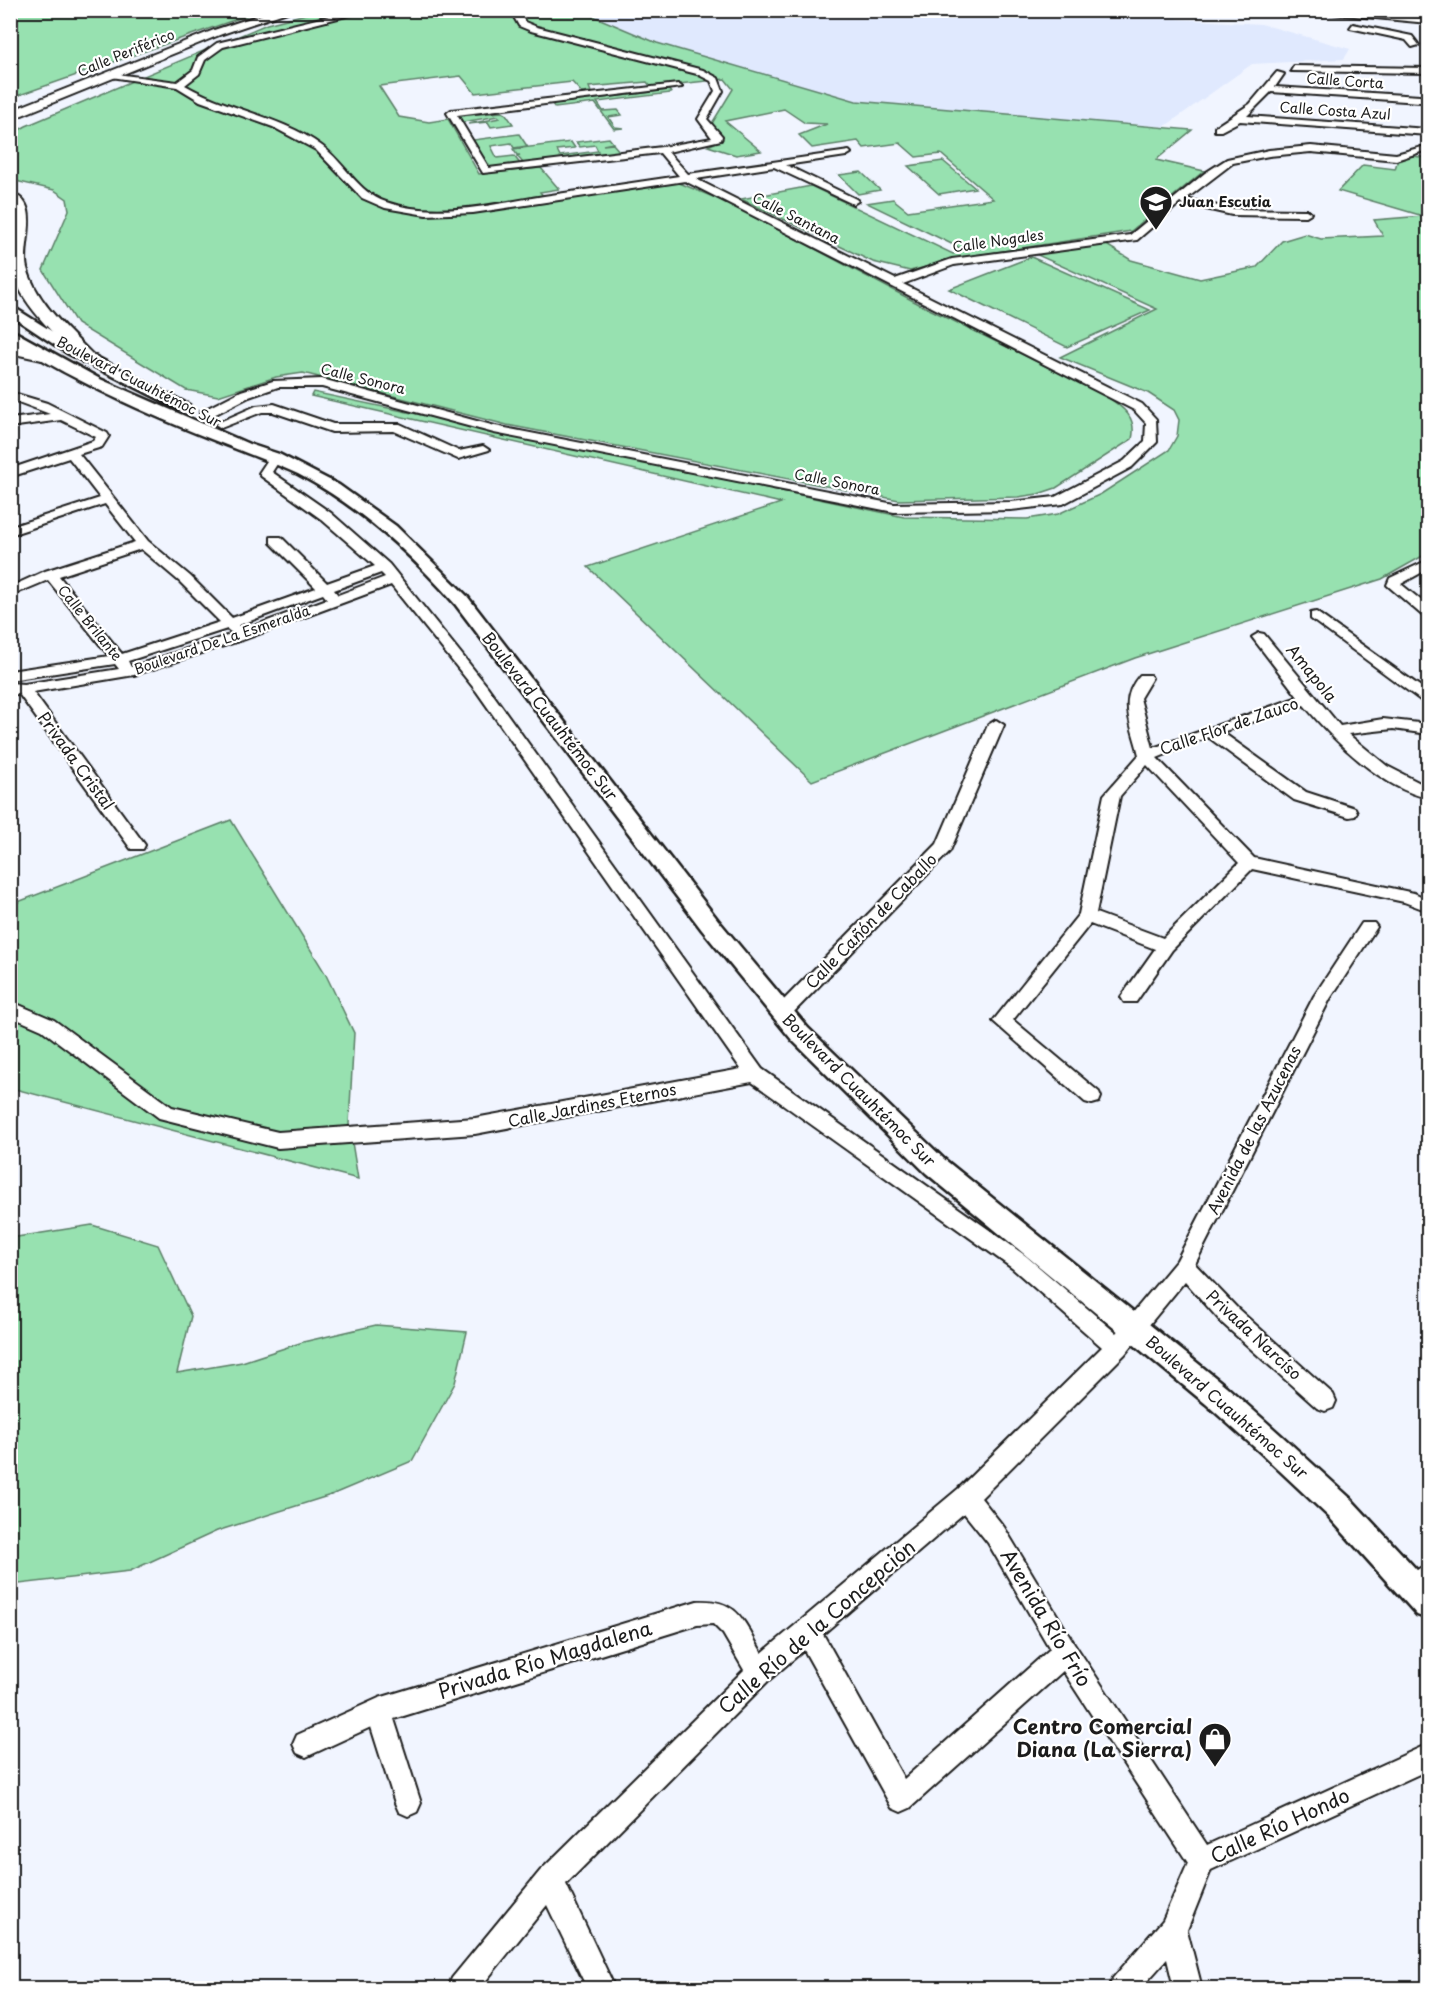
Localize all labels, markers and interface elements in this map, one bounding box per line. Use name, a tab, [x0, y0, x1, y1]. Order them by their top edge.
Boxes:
street label: Calle Periférico	[74, 23, 178, 82]
street label: Calle Corta	[1306, 67, 1385, 94]
street label: Calle Costa Azul	[1279, 96, 1391, 125]
school or university icon: Juan Escutia	[1138, 184, 1174, 231]
street label: Calle Santana	[749, 187, 844, 249]
place label: Juan Escutia	[1179, 191, 1272, 212]
street label: Calle Nogales	[951, 224, 1045, 257]
street label: Boulevard Cuauhtémoc Sur	[53, 331, 226, 432]
street label: Calle Sonora	[319, 358, 408, 399]
street label: Calle Sonora	[793, 463, 882, 500]
street label: Calle Brilante	[53, 580, 128, 665]
street label: Boulevard De La Esmeralda	[131, 599, 313, 680]
street label: Boulevard Cuauhtémoc Sur	[477, 626, 625, 805]
street label: Amapola	[1282, 638, 1344, 707]
street label: Calle Flor de Zauco	[1156, 690, 1301, 760]
street label: Privada Cristal	[33, 706, 121, 814]
street label: Calle Cañón de Caballo	[799, 847, 942, 993]
street label: Boulevard Cuauhtémoc Sur	[778, 1007, 942, 1172]
street label: Avenida de las Azucenas	[1200, 1041, 1306, 1218]
street label: Calle Jardines Eternos	[506, 1076, 678, 1132]
street label: Privada Narcíso	[1202, 1284, 1308, 1385]
street label: Boulevard Cuauhtémoc Sur	[1141, 1329, 1315, 1484]
street label: Calle Río de la Concepción	[711, 1532, 922, 1721]
street label: Avenida Río Frío	[994, 1543, 1100, 1692]
street label: Privada Río Magdalena	[434, 1612, 656, 1706]
place label: Centro Comercial Diana (La Sierra)	[1013, 1711, 1192, 1764]
shop icon: Centro Comercial Diana (La Sierra)	[1197, 1721, 1233, 1768]
street label: Calle Río Hondo	[1205, 1780, 1354, 1871]

